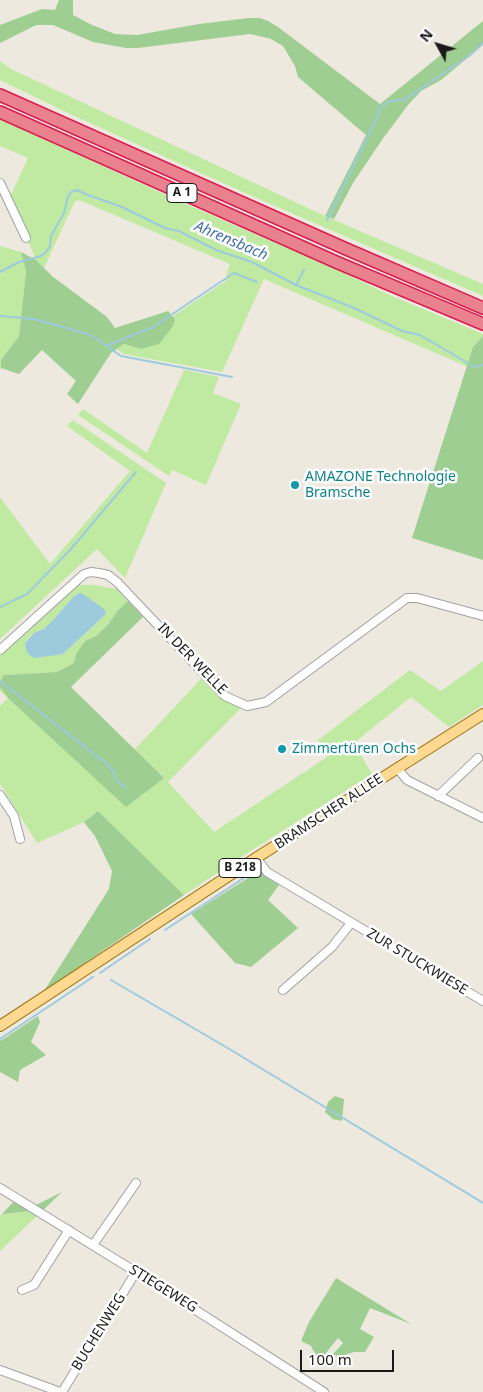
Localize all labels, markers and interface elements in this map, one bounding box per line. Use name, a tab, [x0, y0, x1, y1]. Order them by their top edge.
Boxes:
north arrow	[413, 20, 463, 70]
text: N	[415, 25, 437, 46]
road number: A 1	[167, 184, 197, 202]
water label: Ahrensbach	[192, 217, 270, 265]
place label: AMAZONE Technologie Bramsche	[305, 469, 456, 502]
marker: AMAZONE Technologie Bramsche	[289, 479, 301, 491]
street label: IN DER WELLE	[154, 620, 230, 698]
place label: Zimmertüren Ochs	[292, 741, 416, 757]
marker: Zimmertüren Ochs	[276, 743, 288, 755]
street label: BRAMSCHER ALLEE	[272, 771, 386, 853]
road number: B 218	[219, 858, 261, 878]
street label: ZUR STUCKWIESE	[363, 925, 471, 999]
street label: STIEGEWEG	[126, 1261, 200, 1317]
street label: BUCHENWEG	[69, 1290, 129, 1374]
scale bar	[303, 1340, 397, 1372]
text: 100 m	[308, 1349, 352, 1369]

